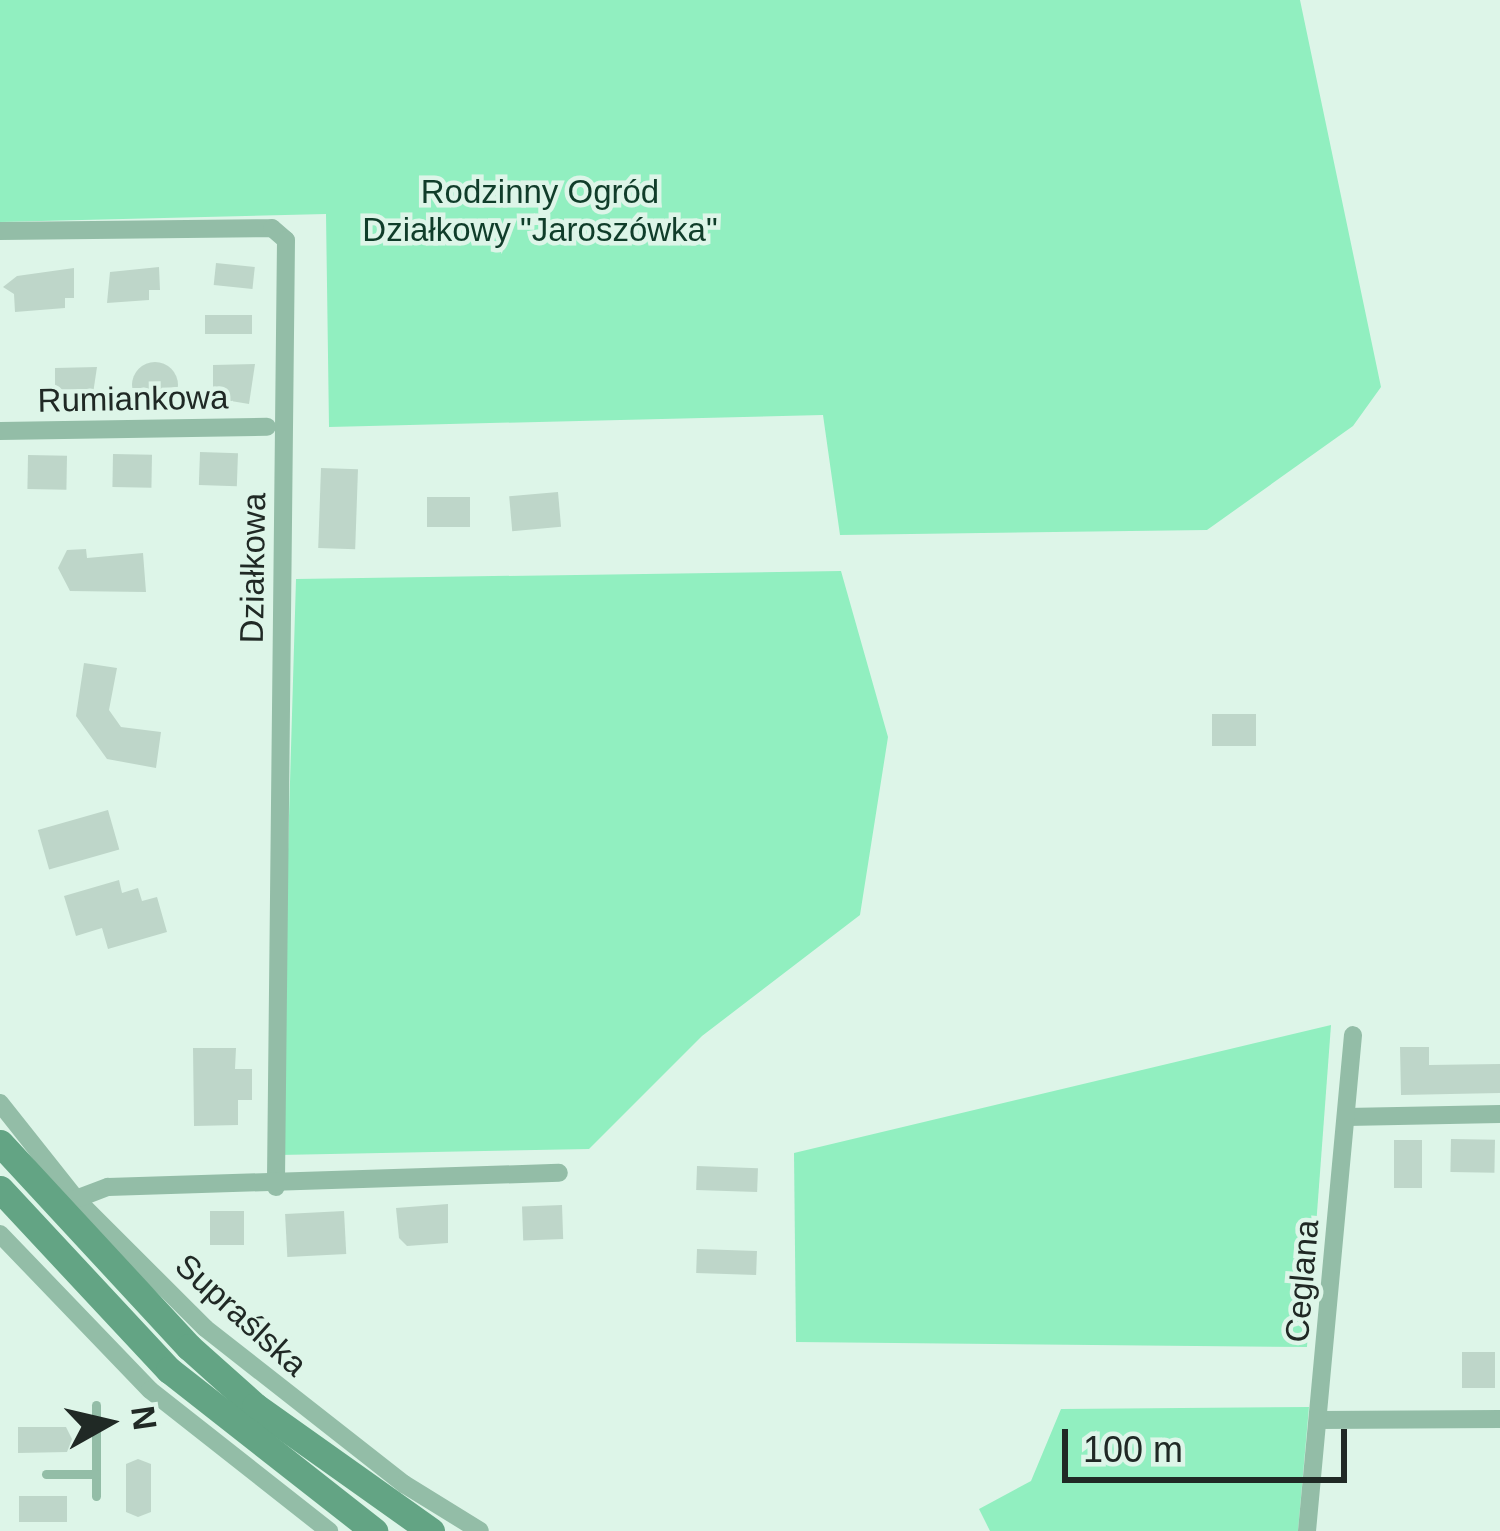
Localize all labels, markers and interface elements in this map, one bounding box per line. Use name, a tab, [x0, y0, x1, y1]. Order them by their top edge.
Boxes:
park label: Rodzinny Ogród Działkowy "Jaroszówka"	[362, 172, 718, 250]
street label: Rumiankowa	[37, 378, 229, 420]
street label: Działkowa	[232, 492, 274, 644]
street label: Ceglana	[1277, 1218, 1327, 1344]
street label: Supraślska	[167, 1246, 315, 1384]
north arrow	[48, 1363, 168, 1483]
text: N	[124, 1404, 164, 1432]
scale bar	[1068, 1405, 1353, 1479]
text: 100 m	[1083, 1429, 1183, 1470]

